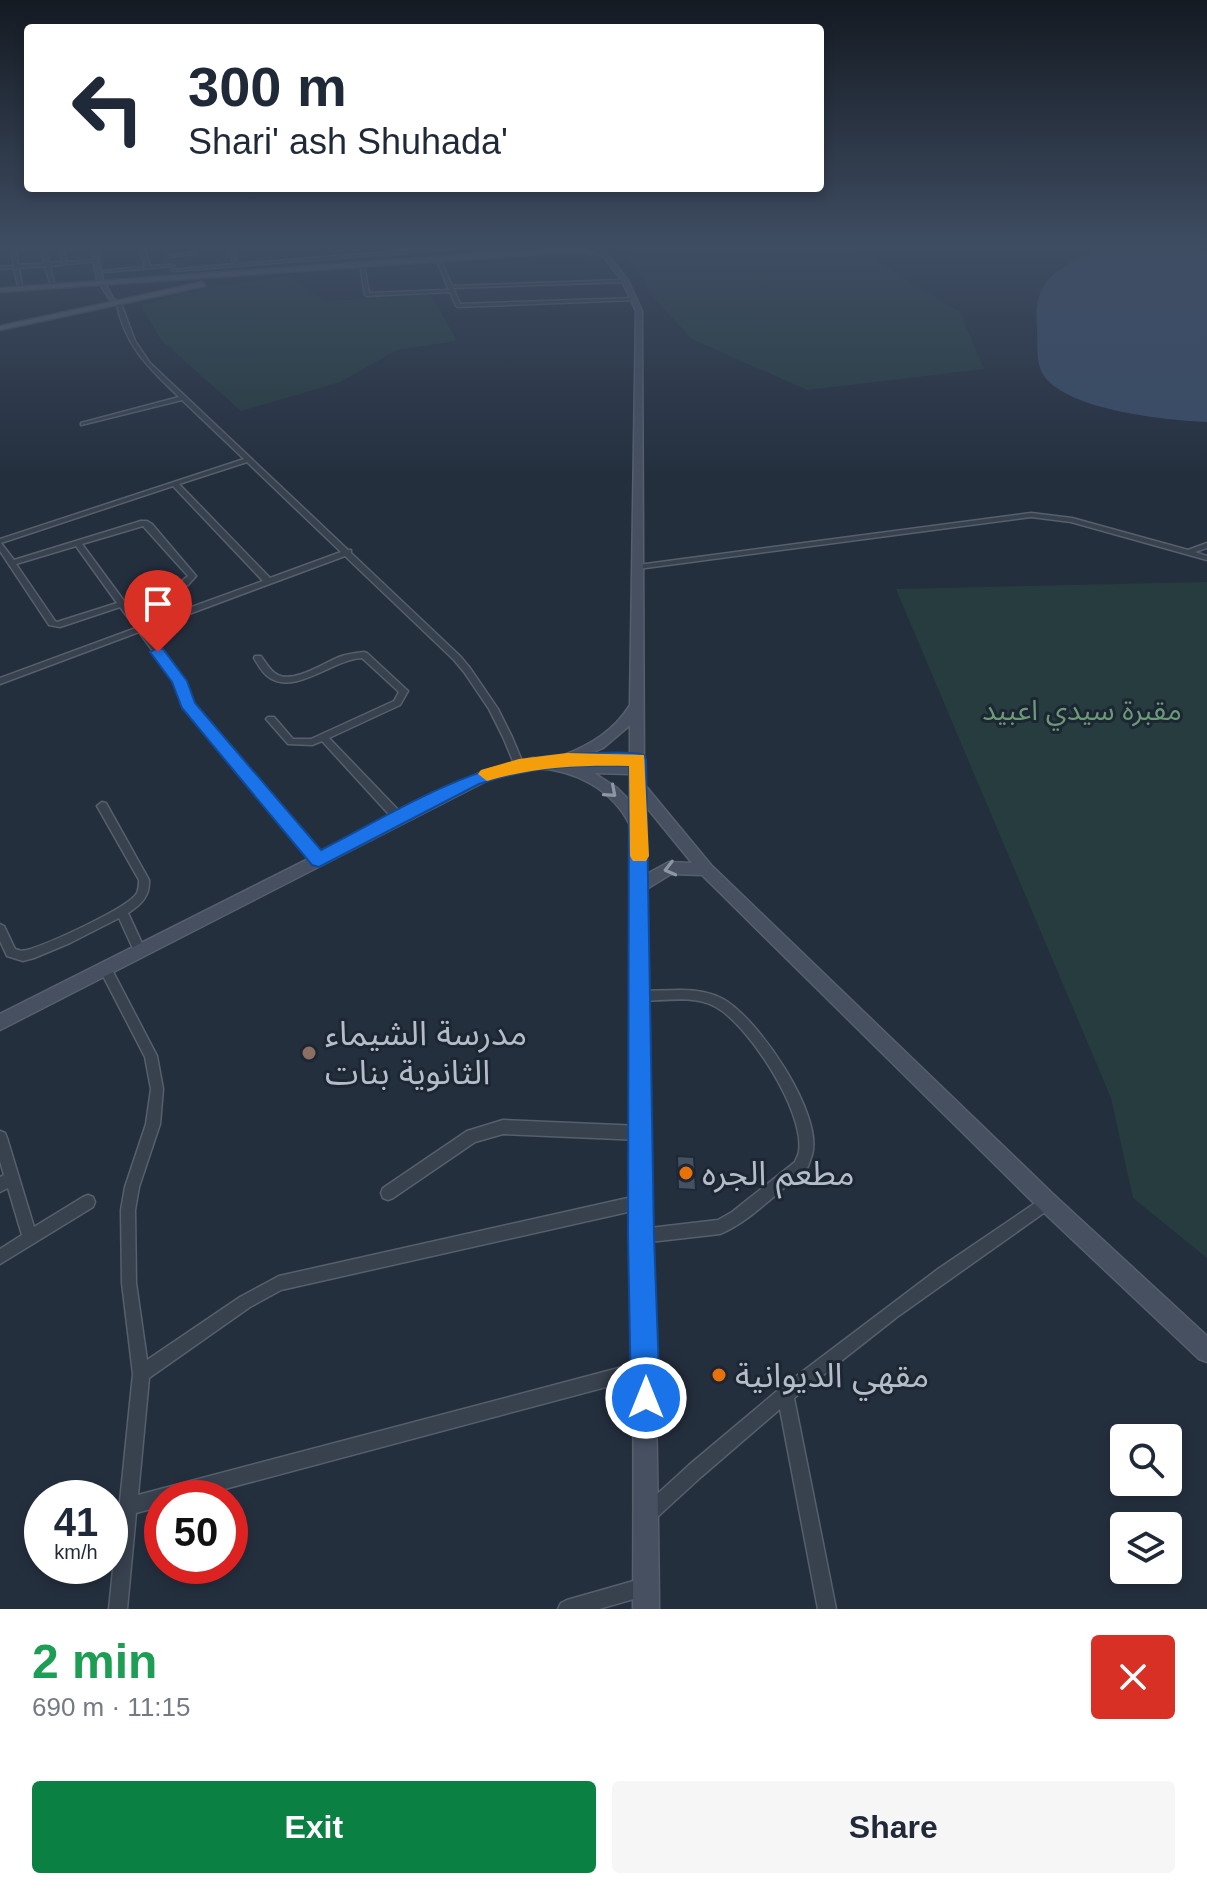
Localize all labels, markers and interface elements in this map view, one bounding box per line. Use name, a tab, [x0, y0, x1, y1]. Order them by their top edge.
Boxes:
text: 300 m	[188, 55, 347, 118]
icon: left	[56, 56, 160, 160]
text: Shari' ash Shuhada'	[188, 121, 508, 162]
pin	[124, 570, 192, 652]
icon: arrive	[136, 582, 180, 626]
park label: مقبرة سيدي اعبيد	[982, 695, 1182, 731]
one-way arrow	[602, 782, 617, 797]
one-way arrow	[664, 860, 678, 877]
place label: مدرسة الشيماء الثانوية بنات	[325, 1014, 527, 1092]
marker: مدرسة الشيماء الثانوية بنات	[300, 1044, 318, 1062]
place label: مطعم الجره	[702, 1154, 855, 1199]
marker: مطعم الجره	[677, 1164, 695, 1182]
position arrow	[604, 1356, 688, 1440]
place label: مقهي الديوانية	[735, 1356, 929, 1401]
marker: مقهي الديوانية	[710, 1366, 728, 1384]
map controls	[1110, 1424, 1182, 1584]
button: search	[1110, 1424, 1182, 1496]
speed limit sign: 50	[144, 1480, 248, 1584]
text: 41	[54, 1500, 98, 1544]
button: layers	[1110, 1512, 1182, 1584]
text: km/h	[54, 1541, 98, 1563]
text: 2 min	[32, 1635, 157, 1688]
button: close	[1091, 1635, 1175, 1719]
text: 690 m · 11:15	[32, 1692, 191, 1722]
button: Exit	[32, 1781, 596, 1873]
button: Share	[612, 1781, 1175, 1873]

